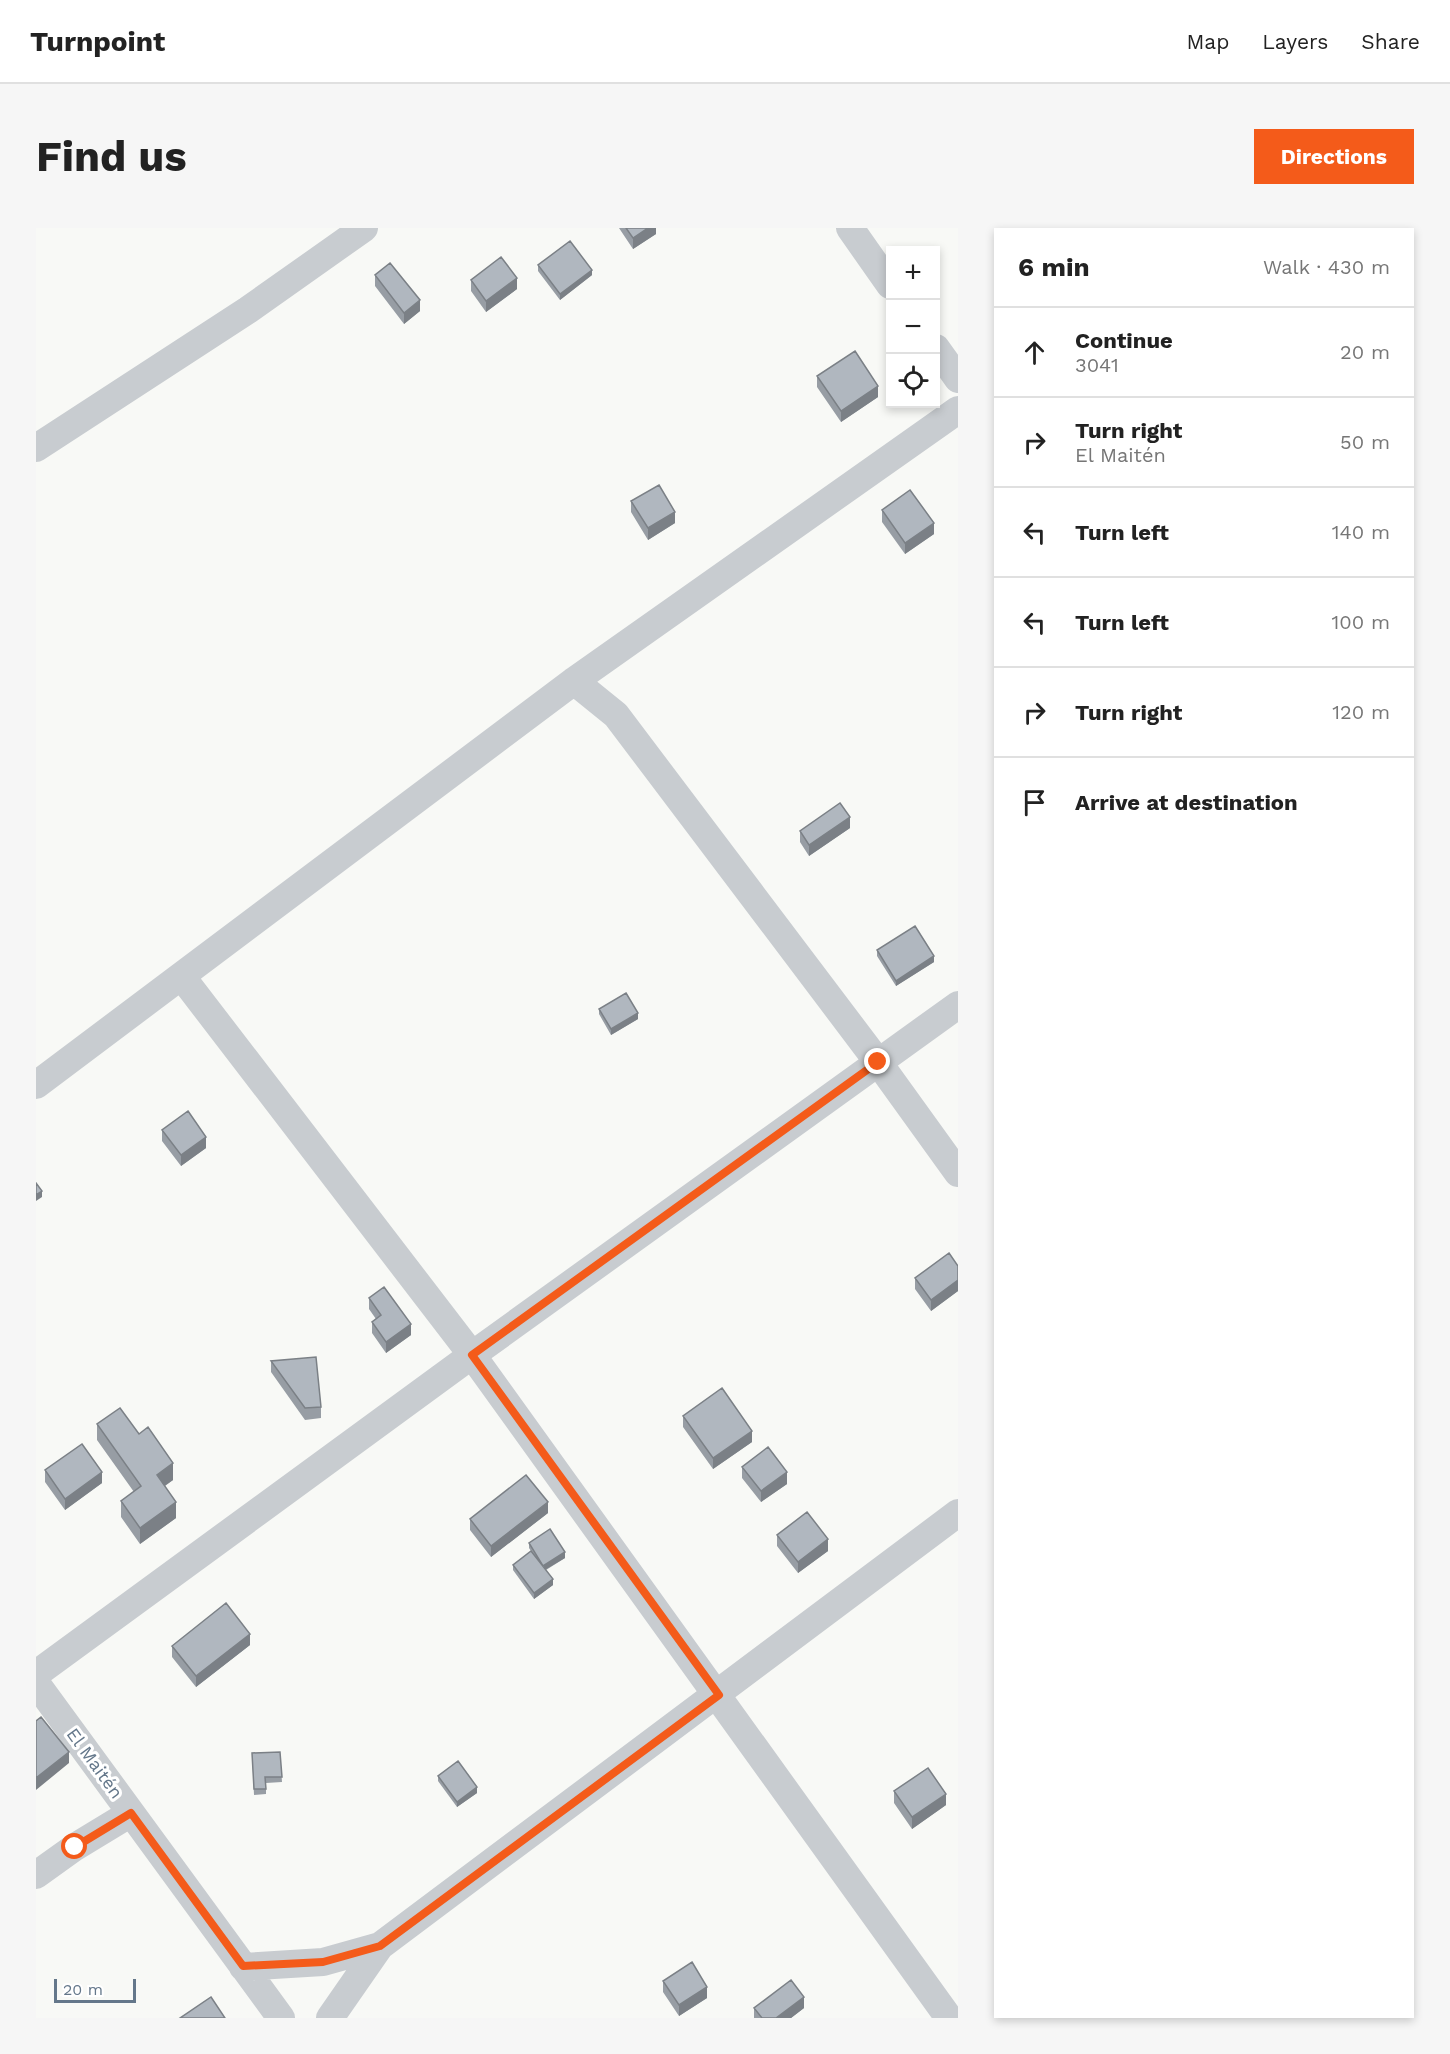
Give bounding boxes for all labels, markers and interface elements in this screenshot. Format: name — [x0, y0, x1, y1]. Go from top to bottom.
text: Turnpoint — [30, 25, 165, 58]
text: Map — [1186, 29, 1229, 54]
text: Layers — [1262, 29, 1328, 54]
text: Share — [1361, 29, 1420, 54]
button: Directions — [1254, 129, 1414, 184]
text: Find us — [36, 132, 187, 181]
map controls — [886, 246, 940, 408]
button: + — [886, 246, 940, 300]
text: 6 min — [1018, 252, 1090, 282]
text: Walk · 430 m — [1263, 255, 1390, 279]
button: − — [886, 300, 940, 354]
text: Continue — [1075, 328, 1173, 353]
icon: ahead — [1018, 336, 1051, 369]
text: 20 m — [1340, 340, 1390, 364]
text: 3041 — [1075, 353, 1119, 377]
button: locate — [886, 354, 940, 408]
text: Turn right — [1075, 418, 1182, 443]
icon: right — [1018, 426, 1051, 459]
text: 50 m — [1340, 430, 1390, 454]
text: El Maitén — [1075, 443, 1166, 467]
icon: left — [1018, 516, 1051, 549]
text: Turn left — [1075, 520, 1169, 545]
text: 140 m — [1332, 520, 1390, 544]
icon: left — [1018, 606, 1051, 639]
text: Turn left — [1075, 610, 1169, 635]
text: 100 m — [1331, 610, 1390, 634]
icon: right — [1018, 696, 1051, 729]
text: Turn right — [1075, 700, 1182, 725]
text: 120 m — [1332, 700, 1390, 724]
icon: arrive — [1018, 786, 1051, 819]
text: Arrive at destination — [1075, 790, 1298, 815]
route end — [864, 1048, 890, 1074]
street label: El Maitén — [62, 1724, 128, 1802]
route start — [61, 1833, 87, 1859]
scale bar — [54, 1976, 136, 2004]
text: 20 m — [63, 1980, 103, 1999]

